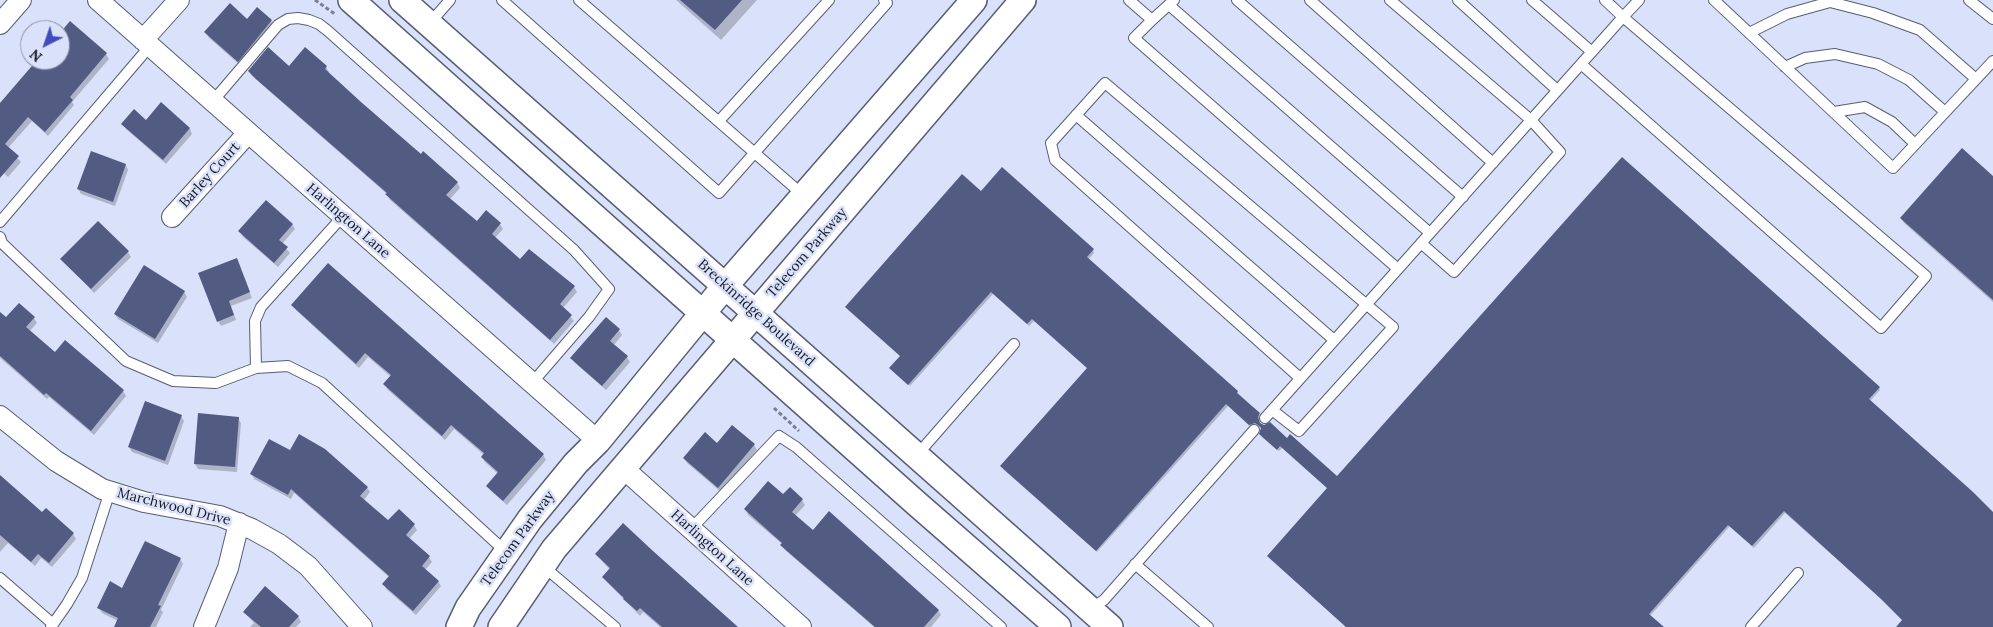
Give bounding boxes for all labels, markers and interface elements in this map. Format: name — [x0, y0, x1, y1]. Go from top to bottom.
north arrow — [20, 20, 70, 70]
text: N — [26, 45, 46, 66]
street label: Barley Court — [176, 139, 244, 211]
street label: Harlington Lane — [303, 180, 393, 262]
street label: Telecom Parkway — [763, 205, 851, 301]
street label: Breckinridge Boulevard — [694, 256, 818, 370]
street label: Marchwood Drive — [116, 485, 232, 529]
street label: Telecom Parkway — [478, 488, 558, 590]
street label: Harlington Lane — [667, 506, 757, 590]

